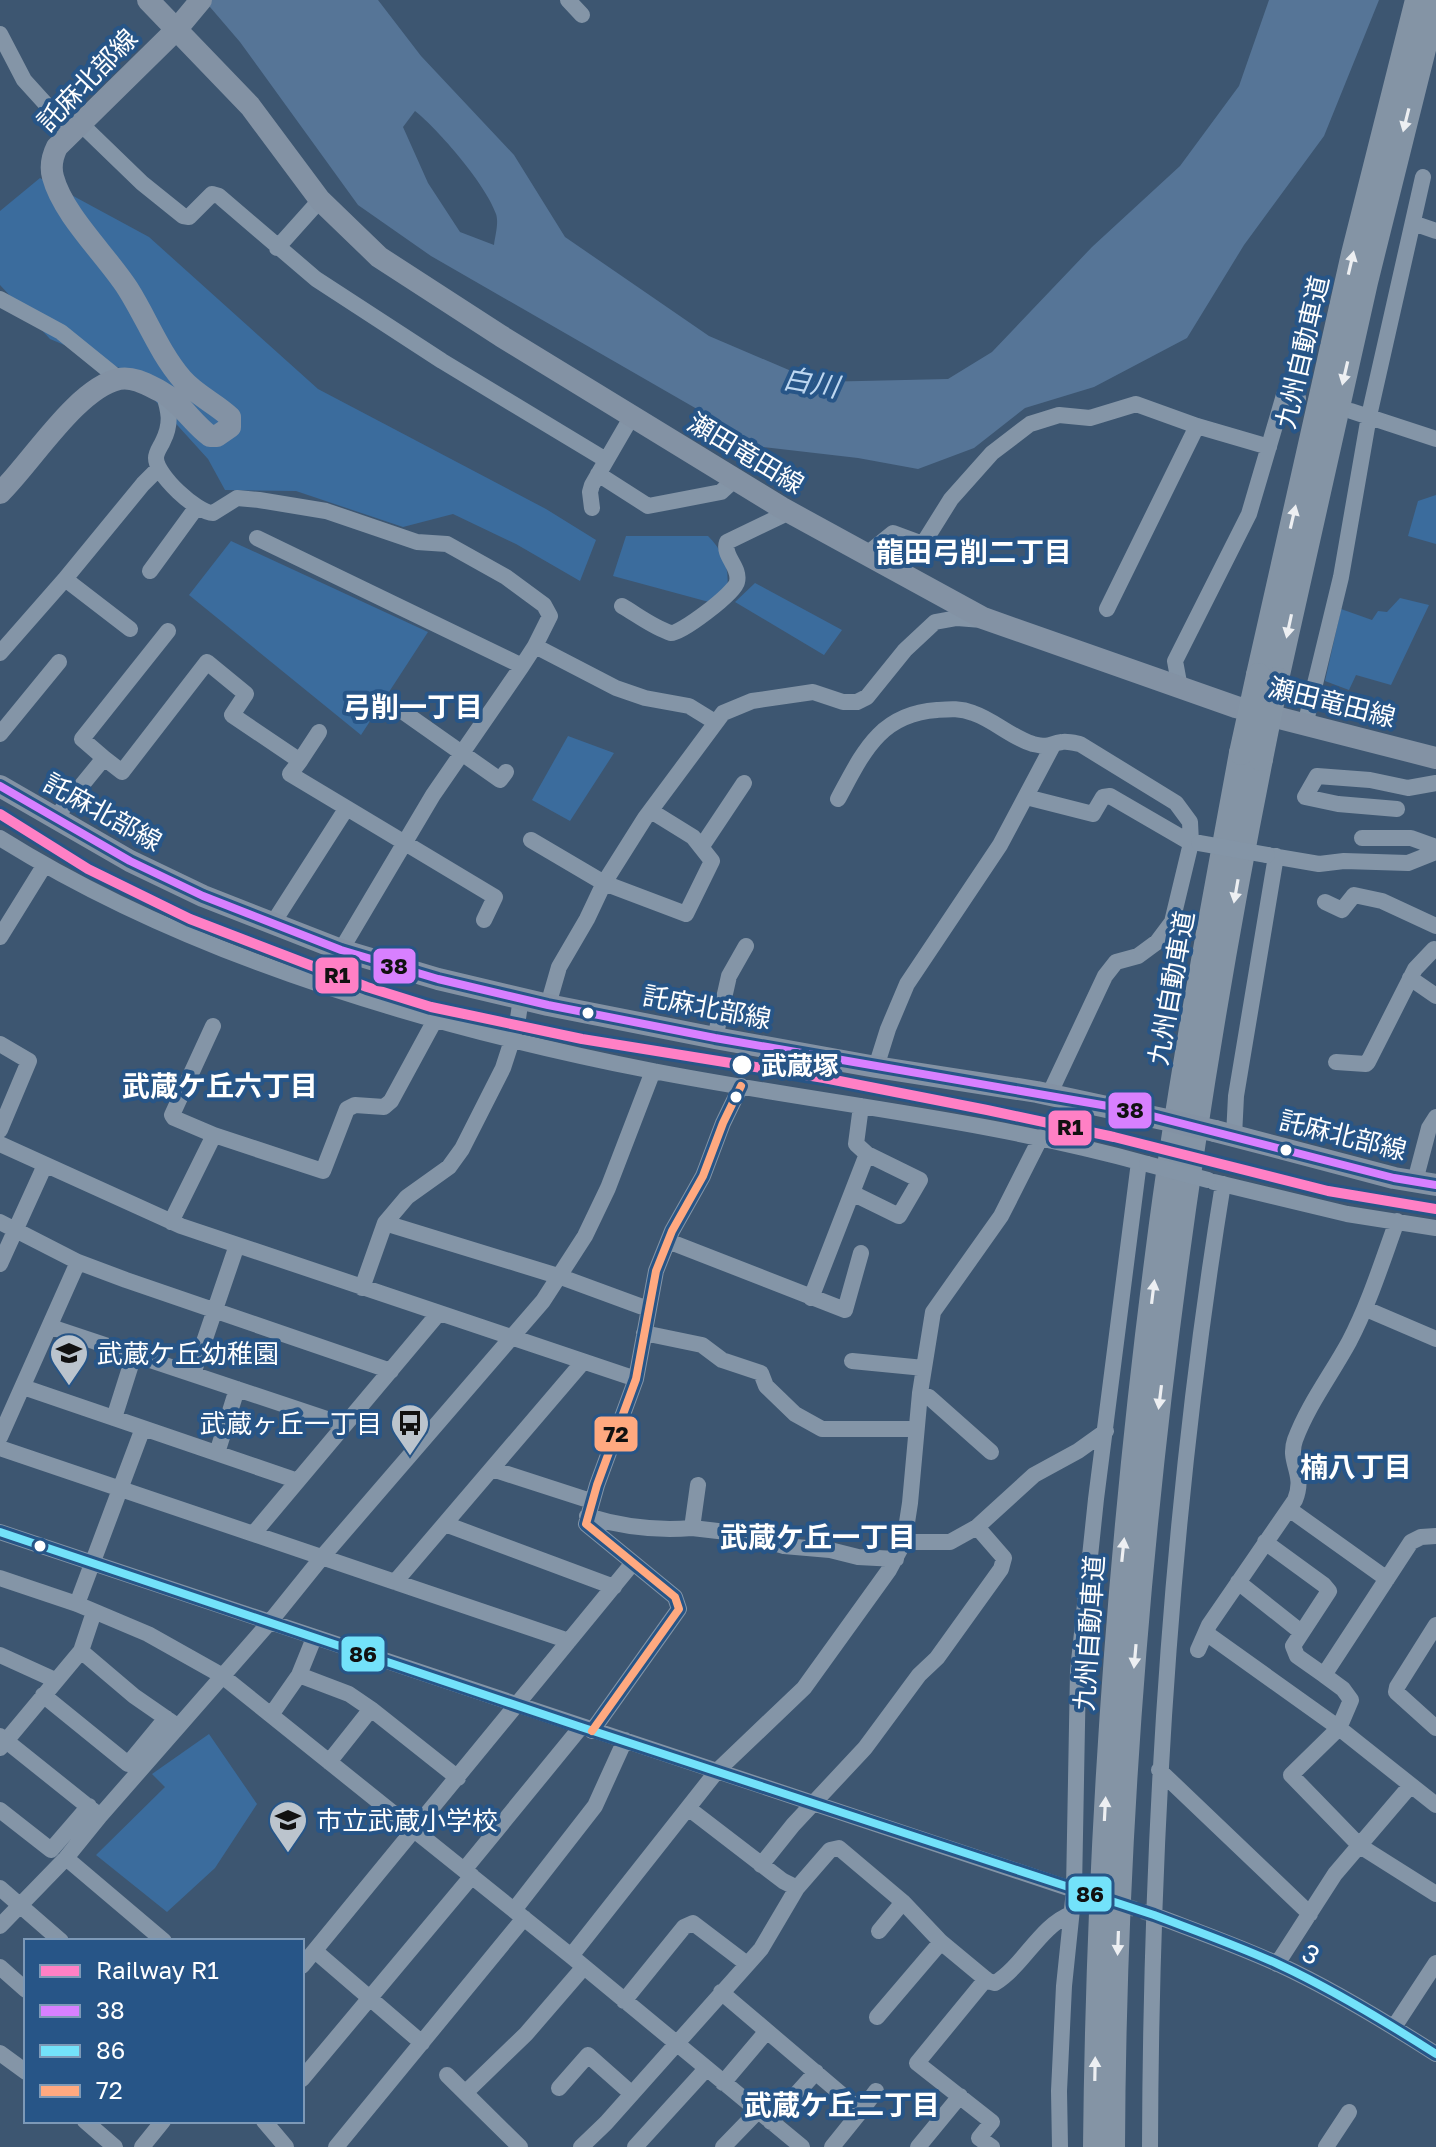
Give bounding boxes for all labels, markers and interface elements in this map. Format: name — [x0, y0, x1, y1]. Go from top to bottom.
street label: 託麻北部線 — [31, 22, 143, 138]
one-way arrow — [1400, 108, 1412, 133]
one-way arrow — [1345, 251, 1358, 276]
street label: 九州自動車道 — [1269, 273, 1335, 431]
one-way arrow — [1338, 360, 1351, 385]
water label: 白川 — [781, 361, 844, 404]
street label: 瀬田竜田線 — [682, 406, 810, 500]
one-way arrow — [1287, 504, 1300, 529]
district label: 龍田弓削二丁目 — [876, 535, 1072, 568]
one-way arrow — [1282, 614, 1295, 639]
street label: 瀬田竜田線 — [1265, 671, 1399, 733]
district label: 弓削一丁目 — [343, 690, 483, 723]
street label: 託麻北部線 — [39, 767, 167, 857]
one-way arrow — [1230, 879, 1242, 904]
street label: 九州自動車道 — [1142, 908, 1200, 1068]
line badge: 38 — [372, 947, 417, 985]
text: 38 — [380, 952, 408, 979]
line badge: R1 — [314, 956, 360, 995]
text: R1 — [324, 961, 350, 988]
street label: 託麻北部線 — [640, 979, 774, 1035]
unlabelled marker — [580, 1005, 596, 1021]
place label: 武蔵塚 — [761, 1050, 839, 1081]
marker: 武蔵塚 — [730, 1053, 754, 1077]
district label: 武蔵ケ丘六丁目 — [122, 1069, 318, 1102]
unlabelled marker — [728, 1089, 744, 1105]
line badge: 38 — [1107, 1091, 1153, 1130]
text: 38 — [1116, 1096, 1144, 1123]
street label: 託麻北部線 — [1276, 1104, 1410, 1166]
line badge: R1 — [1047, 1109, 1093, 1147]
text: R1 — [1057, 1113, 1083, 1140]
unlabelled marker — [1278, 1142, 1294, 1158]
one-way arrow — [1146, 1279, 1159, 1304]
school or university icon: 武蔵ケ丘幼稚園 — [48, 1332, 90, 1387]
place label: 武蔵ケ丘幼稚園 — [97, 1338, 279, 1369]
one-way arrow — [1153, 1385, 1166, 1410]
bus stop icon: 武蔵ヶ丘一丁目 — [389, 1402, 431, 1457]
place label: 武蔵ヶ丘一丁目 — [200, 1408, 382, 1439]
line badge: 72 — [593, 1415, 639, 1453]
text: 72 — [603, 1420, 629, 1447]
district label: 楠八丁目 — [1300, 1450, 1412, 1483]
district label: 武蔵ケ丘一丁目 — [720, 1520, 916, 1553]
one-way arrow — [1117, 1537, 1130, 1562]
unlabelled marker — [32, 1538, 48, 1554]
street label: 九州自動車道 — [1068, 1554, 1110, 1712]
line badge: 86 — [340, 1635, 386, 1673]
text: 86 — [349, 1640, 377, 1667]
one-way arrow — [1128, 1644, 1141, 1669]
one-way arrow — [1099, 1796, 1112, 1821]
school or university icon: 市立武蔵小学校 — [267, 1799, 309, 1854]
place label: 市立武蔵小学校 — [316, 1805, 498, 1836]
line badge: 86 — [1067, 1875, 1113, 1913]
text: 86 — [1076, 1880, 1104, 1907]
one-way arrow — [1111, 1931, 1124, 1956]
street label: 3 — [1297, 1937, 1325, 1971]
legend — [24, 1939, 304, 2123]
text: Railway R1 — [96, 1955, 219, 1984]
text: 38 — [96, 1995, 125, 2024]
text: 86 — [96, 2035, 125, 2064]
one-way arrow — [1089, 2056, 1101, 2081]
text: 72 — [96, 2075, 123, 2104]
district label: 武蔵ケ丘二丁目 — [744, 2088, 940, 2121]

